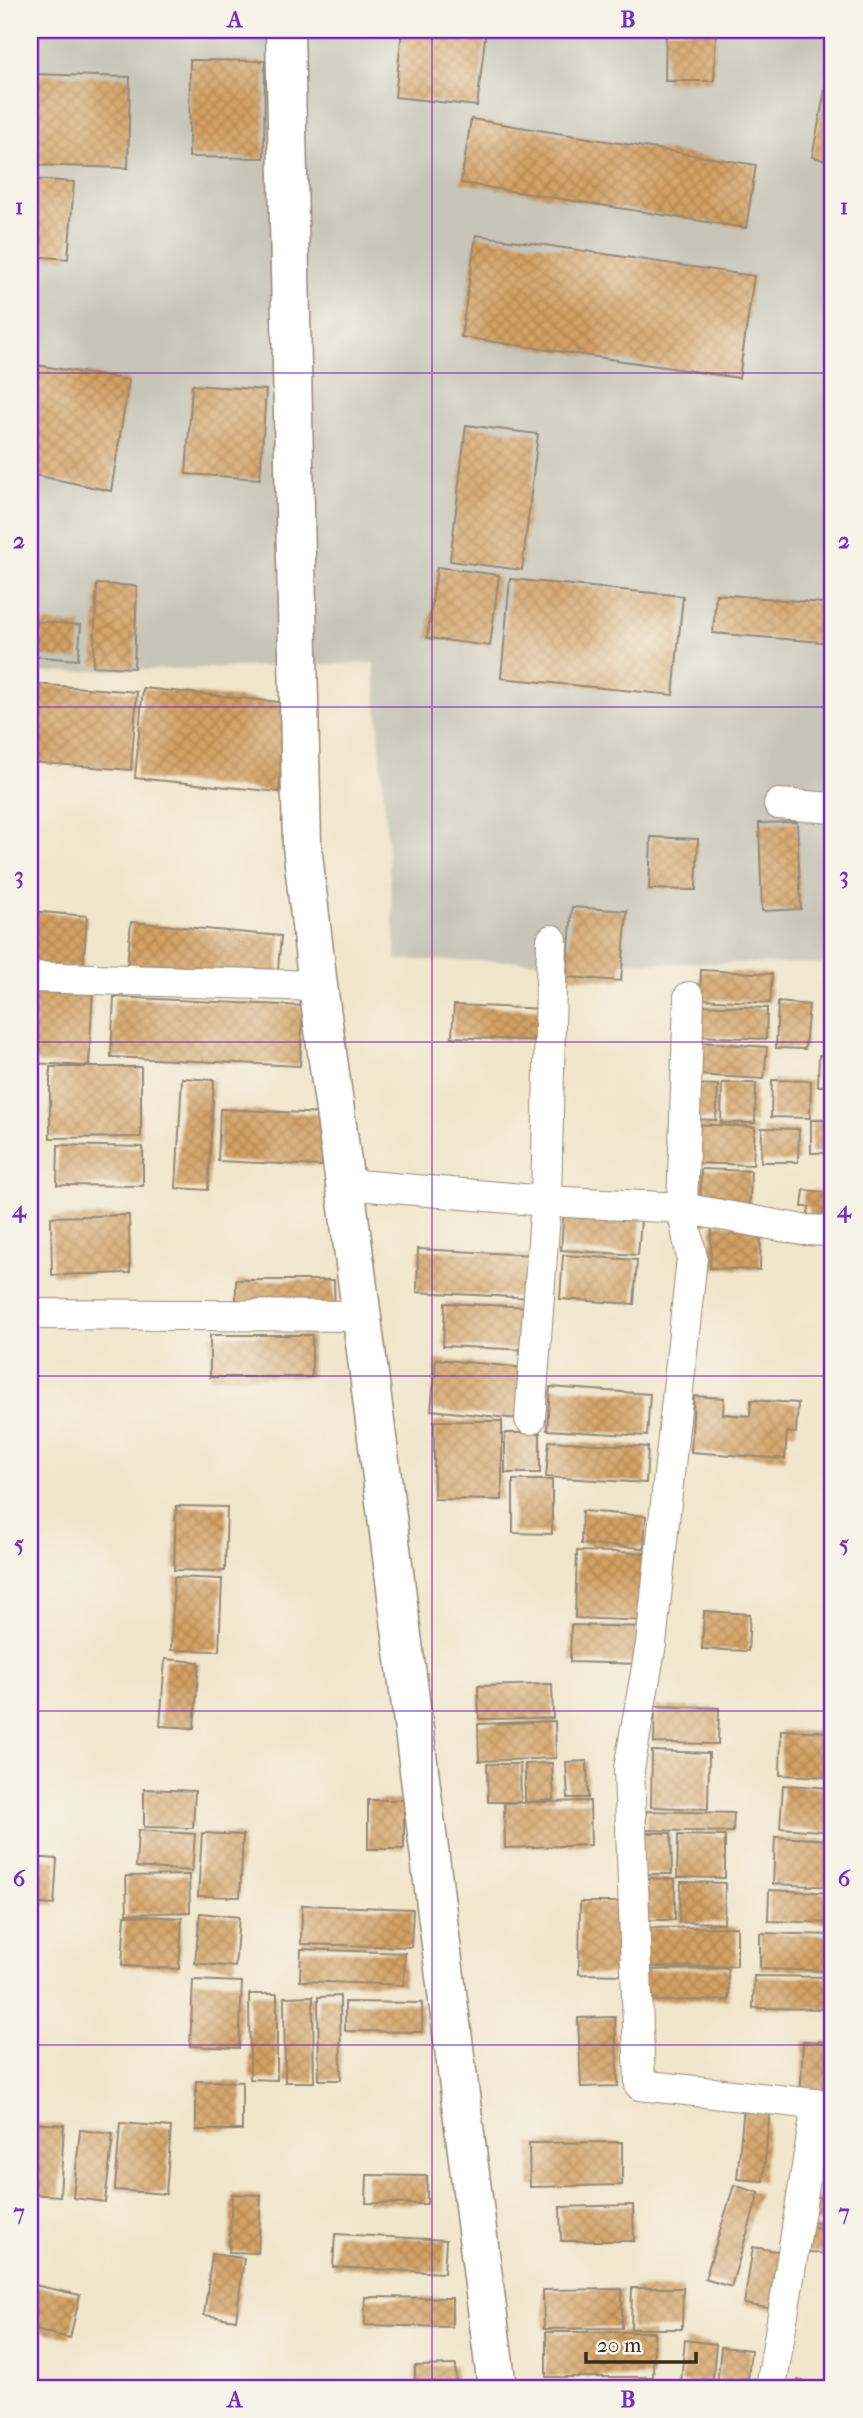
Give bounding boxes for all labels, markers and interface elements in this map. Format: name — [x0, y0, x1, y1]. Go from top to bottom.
text: A — [226, 6, 244, 33]
text: B — [621, 6, 636, 33]
text: 1 — [15, 193, 23, 220]
text: 1 — [840, 193, 848, 220]
text: 2 — [13, 527, 25, 554]
text: 2 — [838, 527, 850, 554]
text: 3 — [14, 862, 24, 889]
text: 3 — [839, 862, 849, 889]
text: 4 — [11, 1196, 27, 1223]
text: 4 — [836, 1196, 852, 1223]
text: 5 — [14, 1530, 24, 1557]
text: 5 — [839, 1530, 849, 1557]
text: 6 — [13, 1865, 26, 1892]
text: 6 — [838, 1865, 851, 1892]
text: 7 — [12, 2199, 25, 2226]
text: 7 — [837, 2199, 850, 2226]
scale bar — [586, 2320, 697, 2364]
text: 20 m — [597, 2333, 642, 2357]
text: A — [226, 2386, 244, 2413]
text: B — [621, 2386, 636, 2413]

